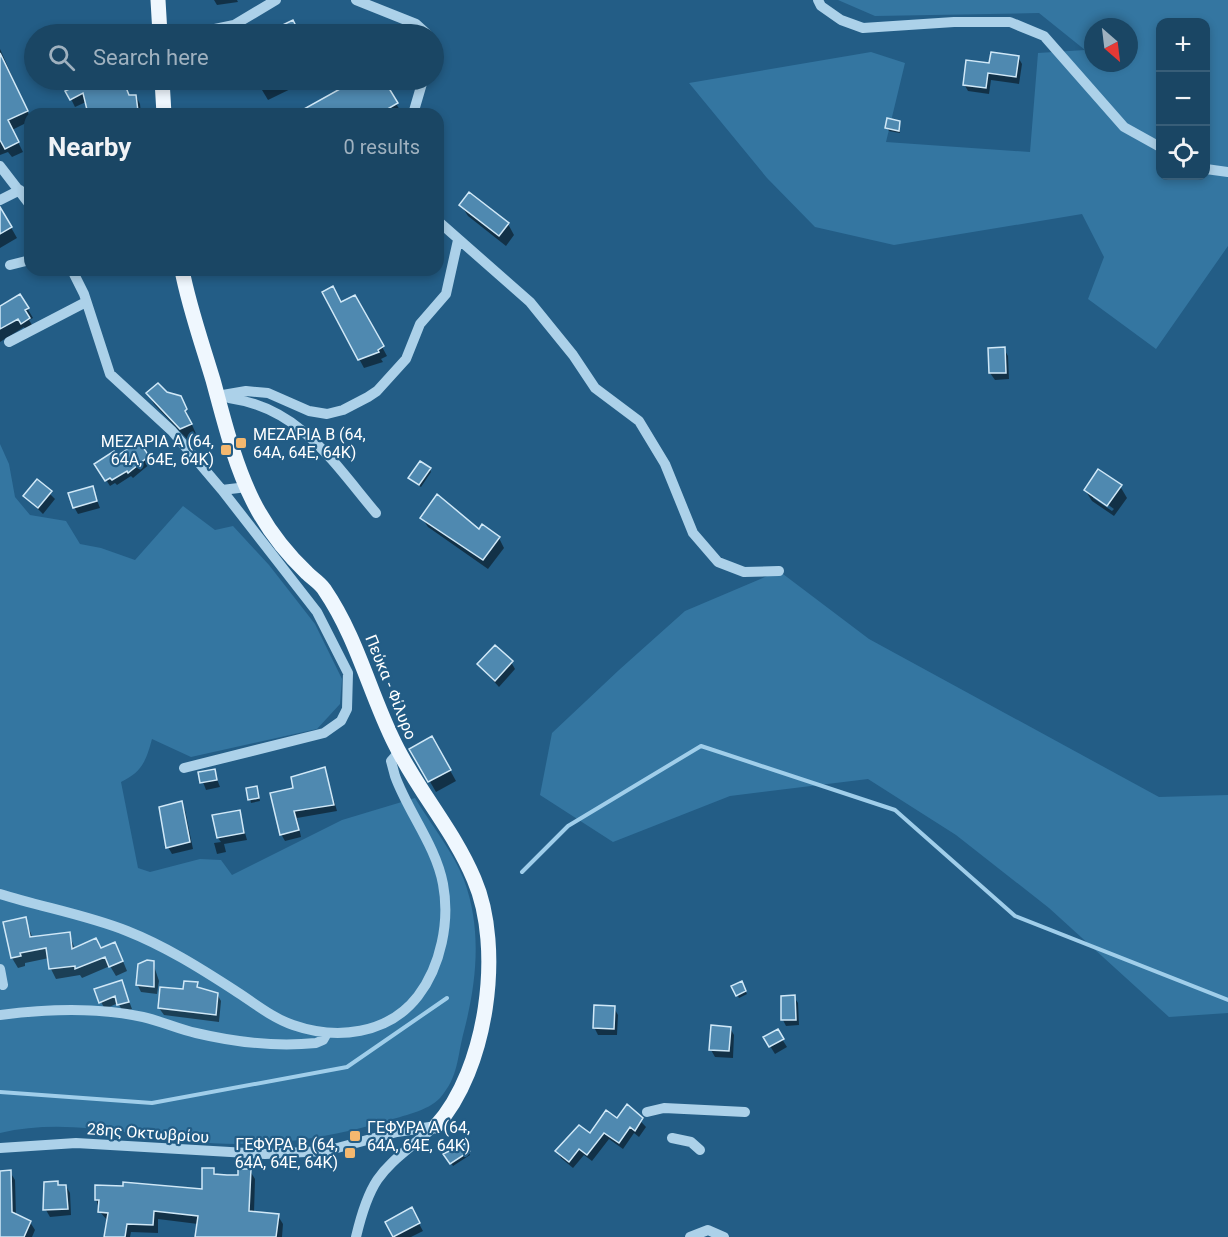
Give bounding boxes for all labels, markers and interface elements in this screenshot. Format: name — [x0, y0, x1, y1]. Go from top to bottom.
north arrow — [1084, 18, 1138, 72]
map controls — [1156, 18, 1210, 180]
button: + — [1156, 18, 1210, 72]
search box — [24, 24, 444, 90]
icon: search — [45, 41, 78, 74]
text: Search here — [93, 45, 209, 70]
button: − — [1156, 72, 1210, 126]
button: locate — [1156, 126, 1210, 180]
text: Nearby — [48, 132, 131, 162]
text: 0 results — [344, 135, 420, 159]
place label: ΜΕΖΑΡΙΑ B (64, 64Α, 64Ε, 64Κ) — [253, 425, 366, 462]
place label: ΜΕΖΑΡΙΑ A (64, 64Α, 64Ε, 64Κ) — [101, 432, 214, 469]
marker: ΜΕΖΑΡΙΑ B (64, 64Α, 64Ε, 64Κ) — [234, 436, 248, 450]
marker: ΜΕΖΑΡΙΑ A (64, 64Α, 64Ε, 64Κ) — [219, 443, 233, 457]
street label: Πεύκα - Φίλυρο — [361, 632, 421, 742]
place label: ΓΕΦΥΡΑ A (64, 64Α, 64Ε, 64Κ) — [367, 1118, 470, 1155]
street label: 28ης Οκτωβρίου — [86, 1119, 210, 1147]
marker: ΓΕΦΥΡΑ A (64, 64Α, 64Ε, 64Κ) — [348, 1129, 362, 1143]
place label: ΓΕΦΥΡΑ B (64, 64Α, 64Ε, 64Κ) — [235, 1135, 338, 1172]
marker: ΓΕΦΥΡΑ B (64, 64Α, 64Ε, 64Κ) — [343, 1146, 357, 1160]

